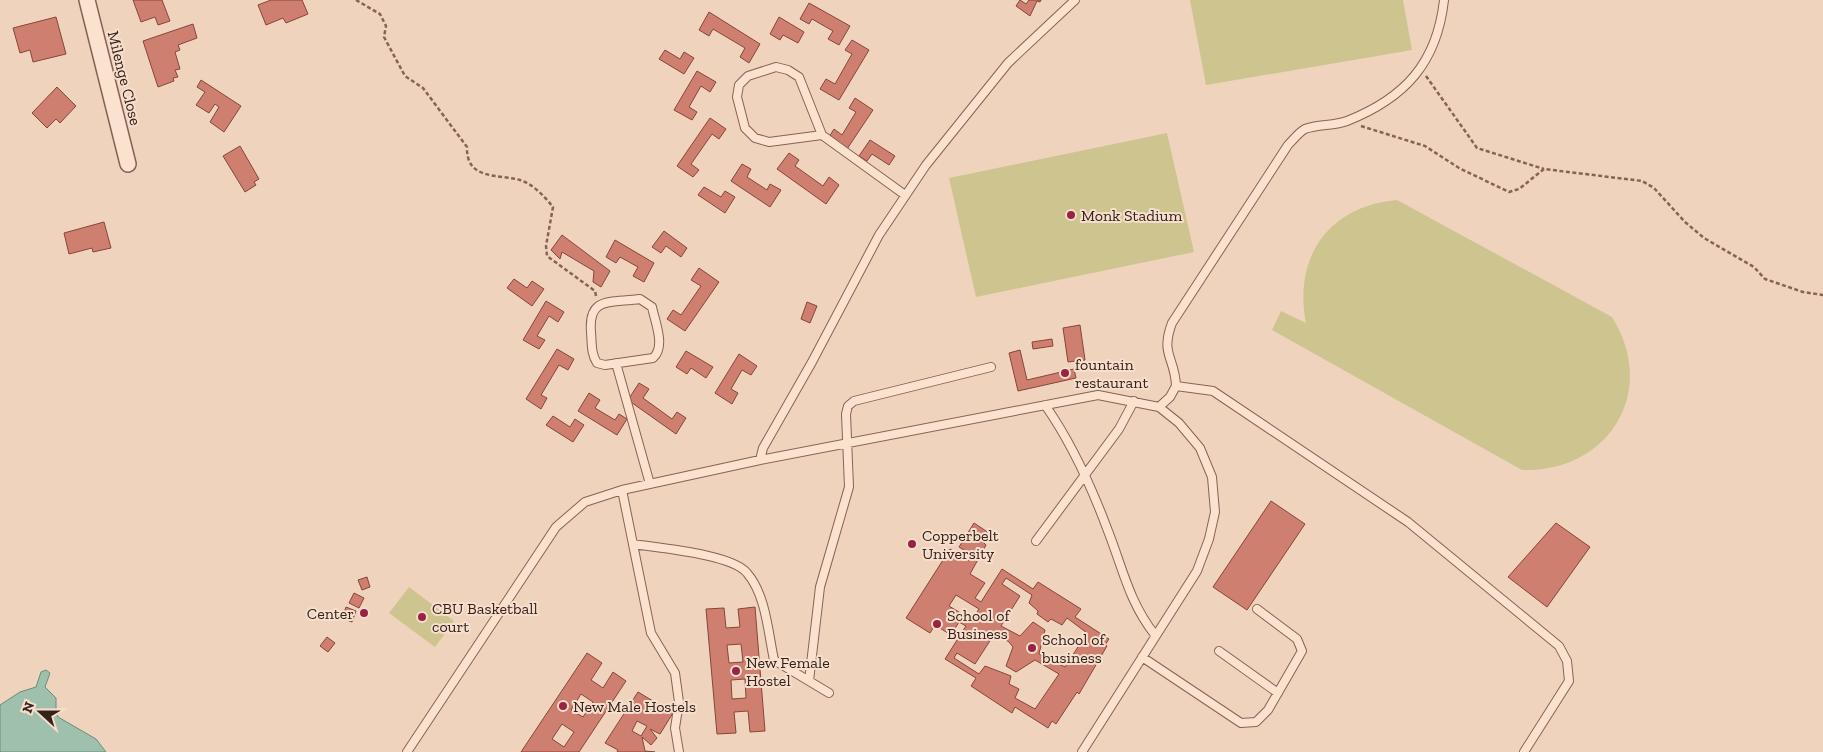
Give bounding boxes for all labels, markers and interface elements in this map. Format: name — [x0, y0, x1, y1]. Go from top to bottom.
street label: Milenge Close — [104, 29, 145, 127]
place label: Monk Stadium — [1081, 206, 1183, 225]
marker: Monk Stadium — [1065, 209, 1077, 221]
place label: fountain restaurant — [1075, 355, 1149, 392]
marker: fountain restaurant — [1059, 367, 1071, 379]
place label: Copperbelt University — [922, 526, 999, 563]
marker: Copperbelt University — [906, 538, 918, 550]
place label: CBU Basketball court — [432, 599, 538, 636]
place label: Center — [307, 604, 354, 623]
place label: School of Business — [947, 606, 1011, 643]
marker: Center — [358, 607, 370, 619]
marker: CBU Basketball court — [416, 611, 428, 623]
marker: School of Business — [931, 618, 943, 630]
place label: School of business — [1041, 630, 1106, 667]
marker: School of business — [1026, 642, 1038, 654]
place label: New Female Hostel — [746, 653, 830, 690]
marker: New Female Hostel — [730, 665, 742, 677]
north arrow — [15, 687, 65, 737]
place label: New Male Hostels — [573, 697, 696, 716]
text: N — [18, 699, 38, 716]
marker: New Male Hostels — [557, 700, 569, 712]

